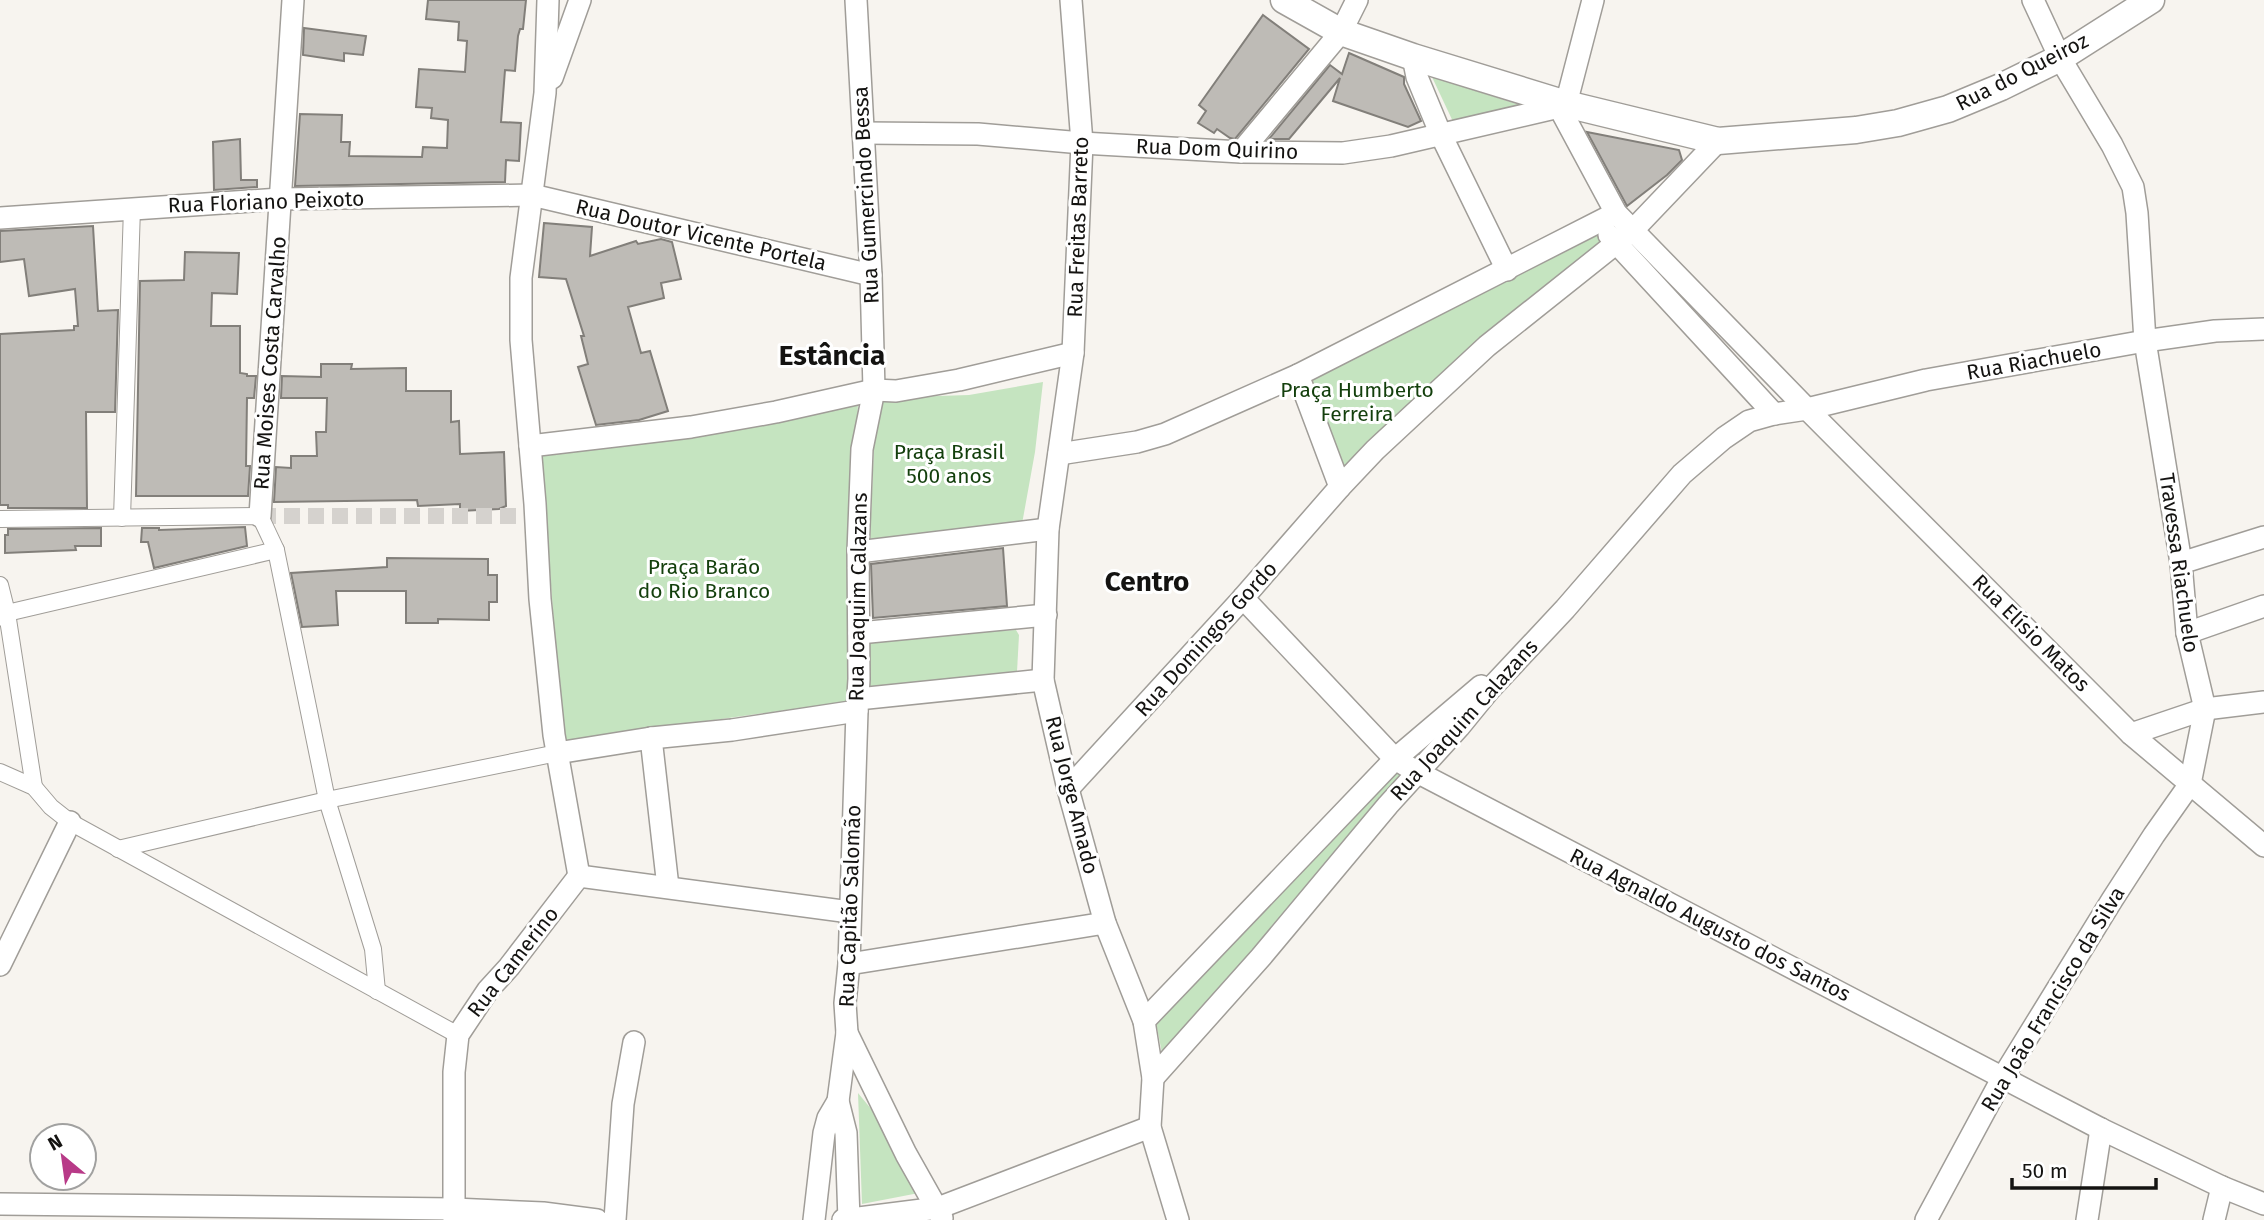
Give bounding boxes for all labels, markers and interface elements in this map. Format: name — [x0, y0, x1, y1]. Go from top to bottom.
street label: Rua do Queiroz — [1951, 27, 2093, 117]
street label: Rua Gumercindo Bessa — [847, 86, 885, 304]
street label: Rua Dom Quirino — [1135, 133, 1299, 165]
street label: Rua Freitas Barreto — [1062, 136, 1094, 318]
street label: Rua Floriano Peixoto — [167, 186, 365, 218]
street label: Rua Doutor Vicente Portela — [573, 193, 829, 277]
street label: Rua Moises Costa Carvalho — [248, 235, 292, 491]
street label: Rua Riachuelo — [1965, 336, 2103, 386]
district label: Estância — [779, 339, 885, 372]
park label: Praça Humberto Ferreira — [1280, 377, 1434, 427]
park label: Praça Brasil 500 anos — [894, 439, 1004, 489]
street label: Travessa Riachuelo — [2154, 472, 2204, 654]
street label: Rua Joaquim Calazans — [843, 492, 873, 702]
park label: Praça Barão do Rio Branco — [638, 554, 770, 604]
street label: Rua Domingos Gordo — [1129, 556, 1283, 722]
district label: Centro — [1105, 565, 1189, 598]
street label: Rua Elísio Matos — [1967, 569, 2095, 697]
street label: Rua Joaquim Calazans — [1385, 634, 1544, 806]
street label: Rua Jorge Amado — [1040, 713, 1104, 877]
street label: Rua Capitão Salomão — [833, 804, 867, 1008]
street label: Rua Agnaldo Augusto dos Santos — [1565, 843, 1855, 1007]
street label: Rua João Francisco da Silva — [1975, 882, 2131, 1116]
street label: Rua Camerino — [462, 902, 564, 1022]
north arrow — [28, 1122, 98, 1192]
text: N — [44, 1129, 66, 1156]
scale bar — [2012, 1146, 2156, 1190]
text: 50 m — [2022, 1158, 2068, 1184]

